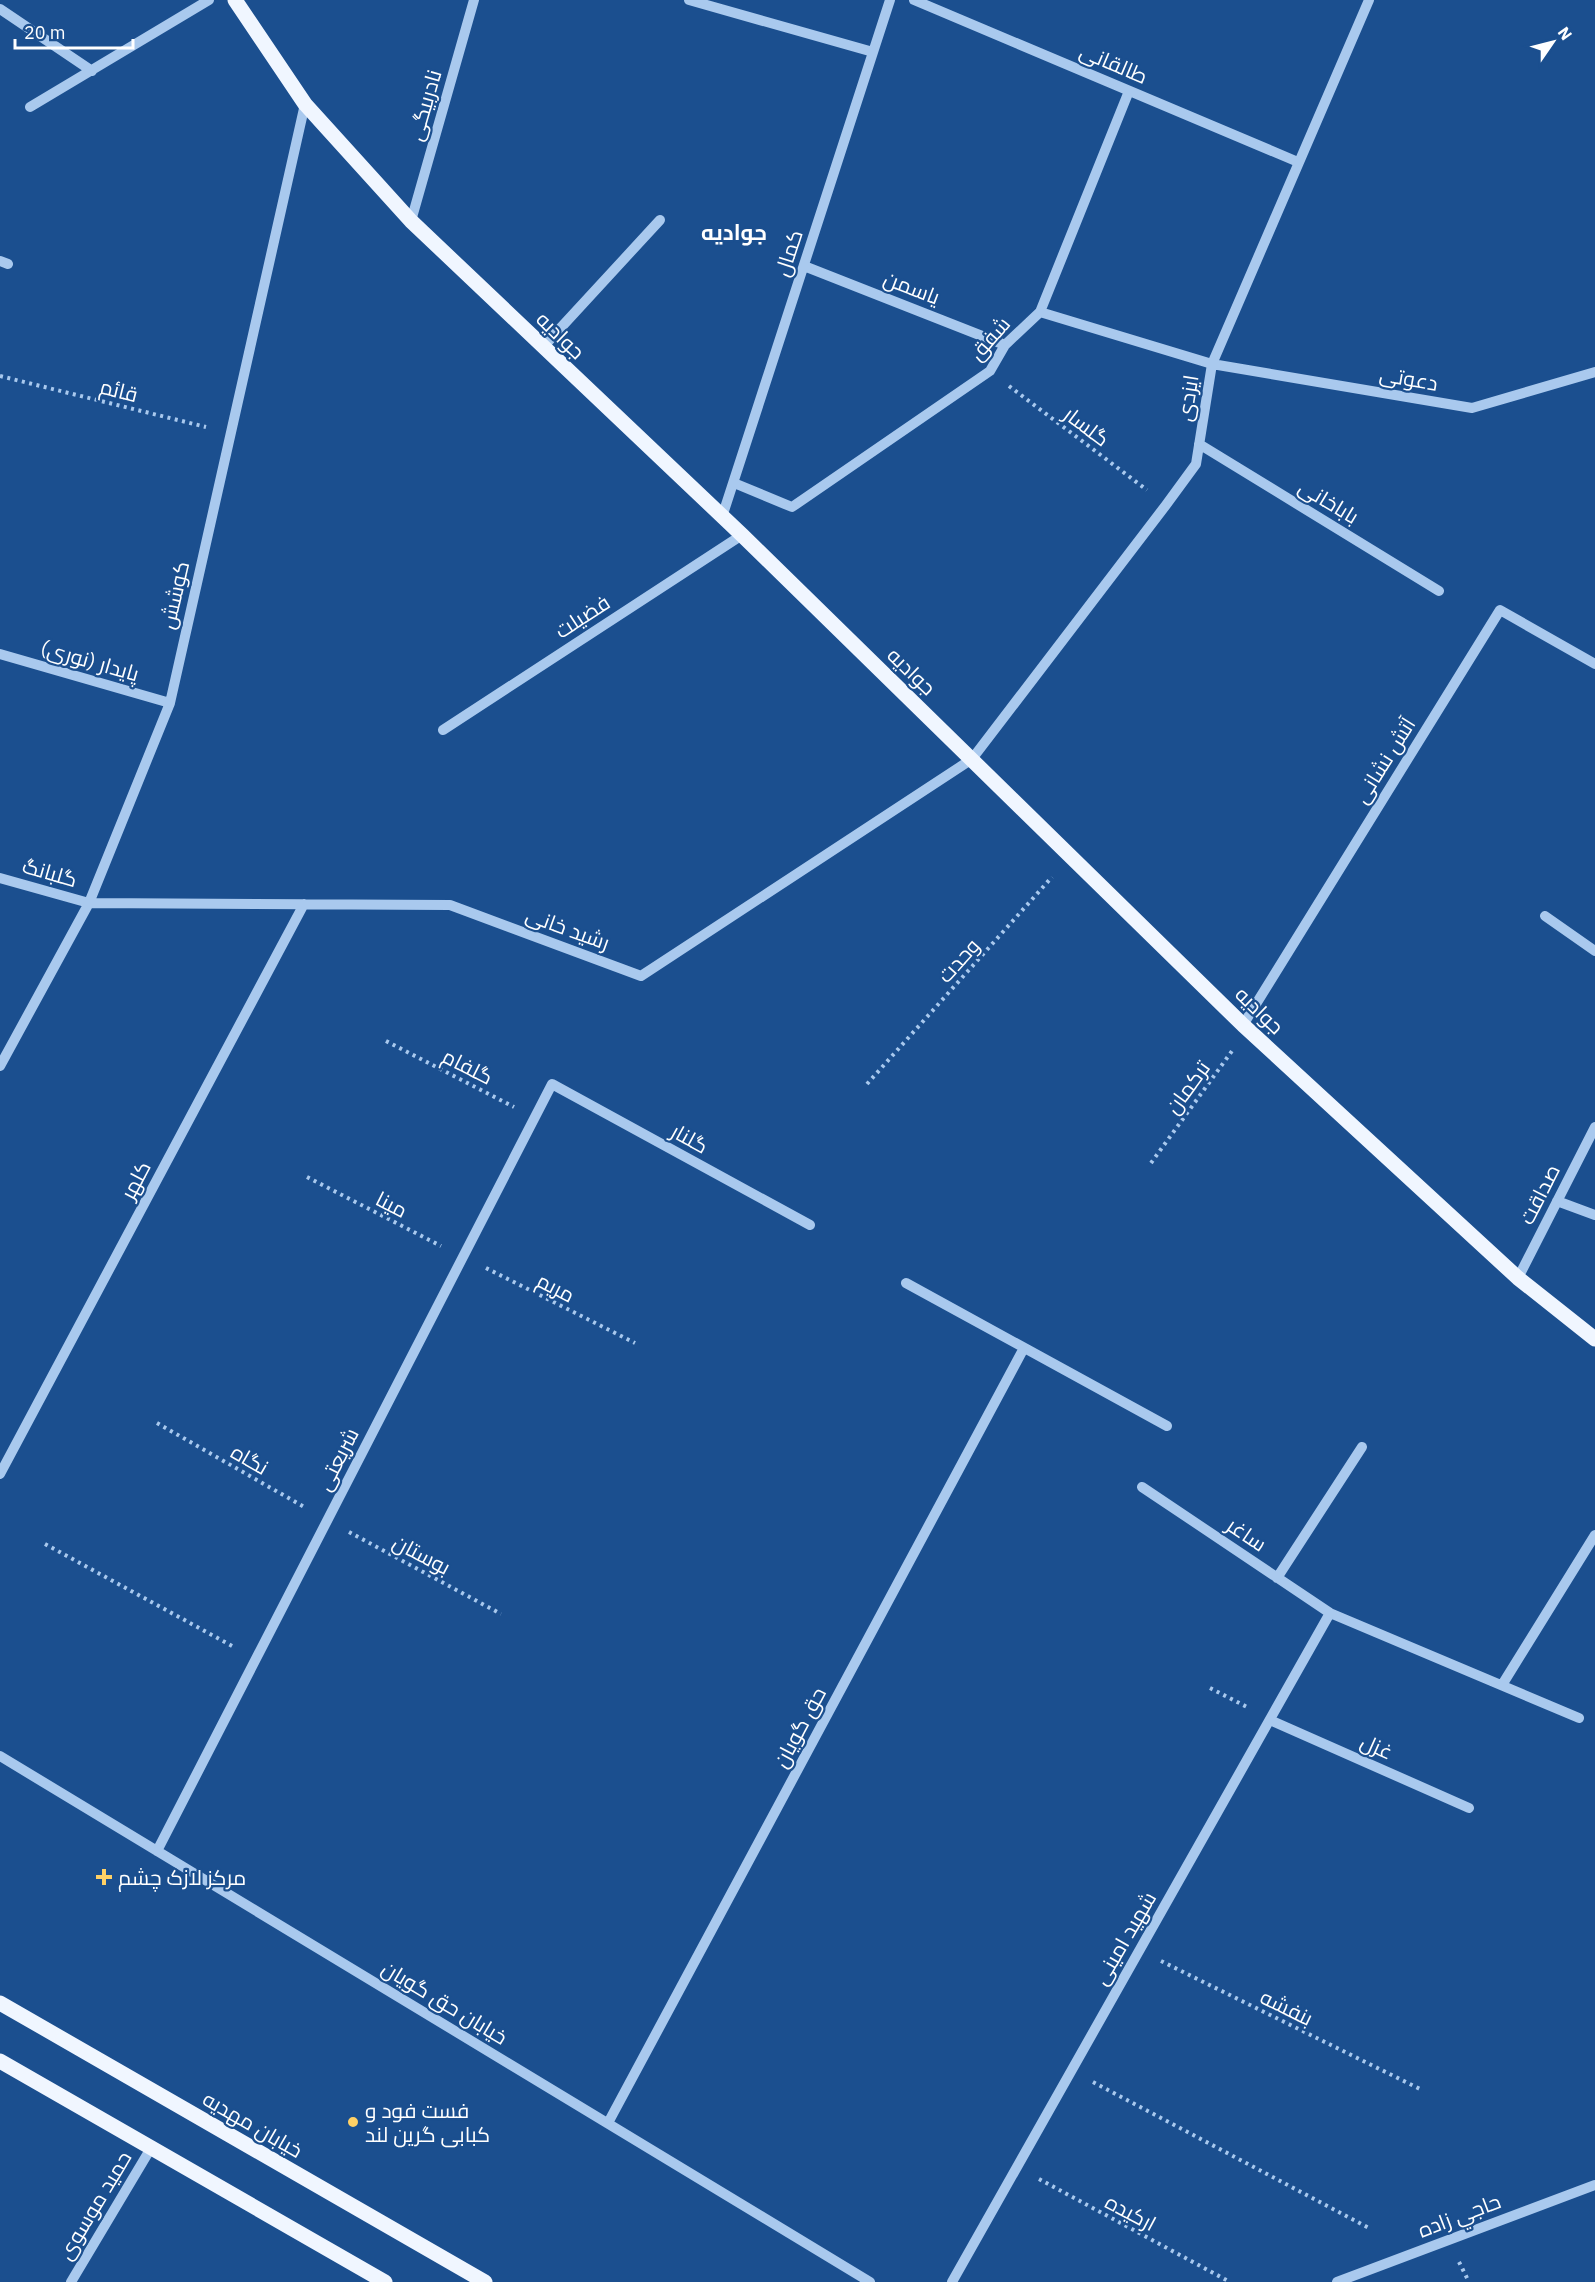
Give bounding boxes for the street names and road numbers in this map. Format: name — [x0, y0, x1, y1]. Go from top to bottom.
street label: طالقانی — [1076, 36, 1152, 90]
street label: نادربیگی — [401, 66, 447, 144]
street label: کمال — [767, 226, 809, 280]
street label: یاسمن — [880, 264, 944, 311]
street label: جوادیه — [531, 305, 591, 365]
street label: شفق — [962, 310, 1016, 366]
street label: دعوتی — [1378, 359, 1440, 397]
street label: قائم — [97, 372, 141, 409]
street label: ایزدی — [1170, 373, 1204, 423]
street label: گلسار — [1058, 399, 1116, 452]
street label: باباخانی — [1294, 472, 1364, 530]
street label: کوشش — [153, 558, 195, 632]
street label: فضیلت — [549, 588, 615, 644]
street label: پایدار (نوری) — [37, 633, 143, 688]
street label: جوادیه — [882, 641, 942, 701]
street label: آتش نشانی — [1347, 711, 1422, 808]
street label: گلبانگ — [19, 851, 81, 893]
street label: رشید خانی — [522, 900, 614, 956]
street label: وحدت — [931, 932, 985, 988]
street label: جوادیه — [1230, 980, 1290, 1040]
street label: گلفام — [437, 1041, 498, 1091]
street label: ترکمان — [1158, 1054, 1216, 1119]
street label: گلنار — [665, 1116, 714, 1160]
street label: کلهر — [113, 1156, 157, 1205]
street label: صداقت — [1512, 1159, 1566, 1229]
street label: مینا — [371, 1184, 413, 1224]
street label: مریم — [532, 1266, 580, 1309]
street label: شریعتی — [309, 1423, 365, 1495]
street label: نگاه — [226, 1437, 274, 1481]
street label: ساغر — [1221, 1510, 1272, 1557]
street label: بوستان — [388, 1527, 456, 1581]
street label: حق گویان — [766, 1682, 832, 1772]
street label: غزل — [1356, 1727, 1398, 1765]
street label: شهید امینی — [1086, 1886, 1162, 1990]
street label: خیابان حق گویان — [377, 1953, 513, 2051]
street label: بنفشه — [1256, 1982, 1318, 2032]
street label: خیابان مهدیه — [198, 2084, 308, 2164]
street label: حمید موسوی — [51, 2145, 137, 2265]
street label: حاجي زاده — [1414, 2186, 1506, 2246]
street label: ارکیده — [1101, 2187, 1161, 2237]

